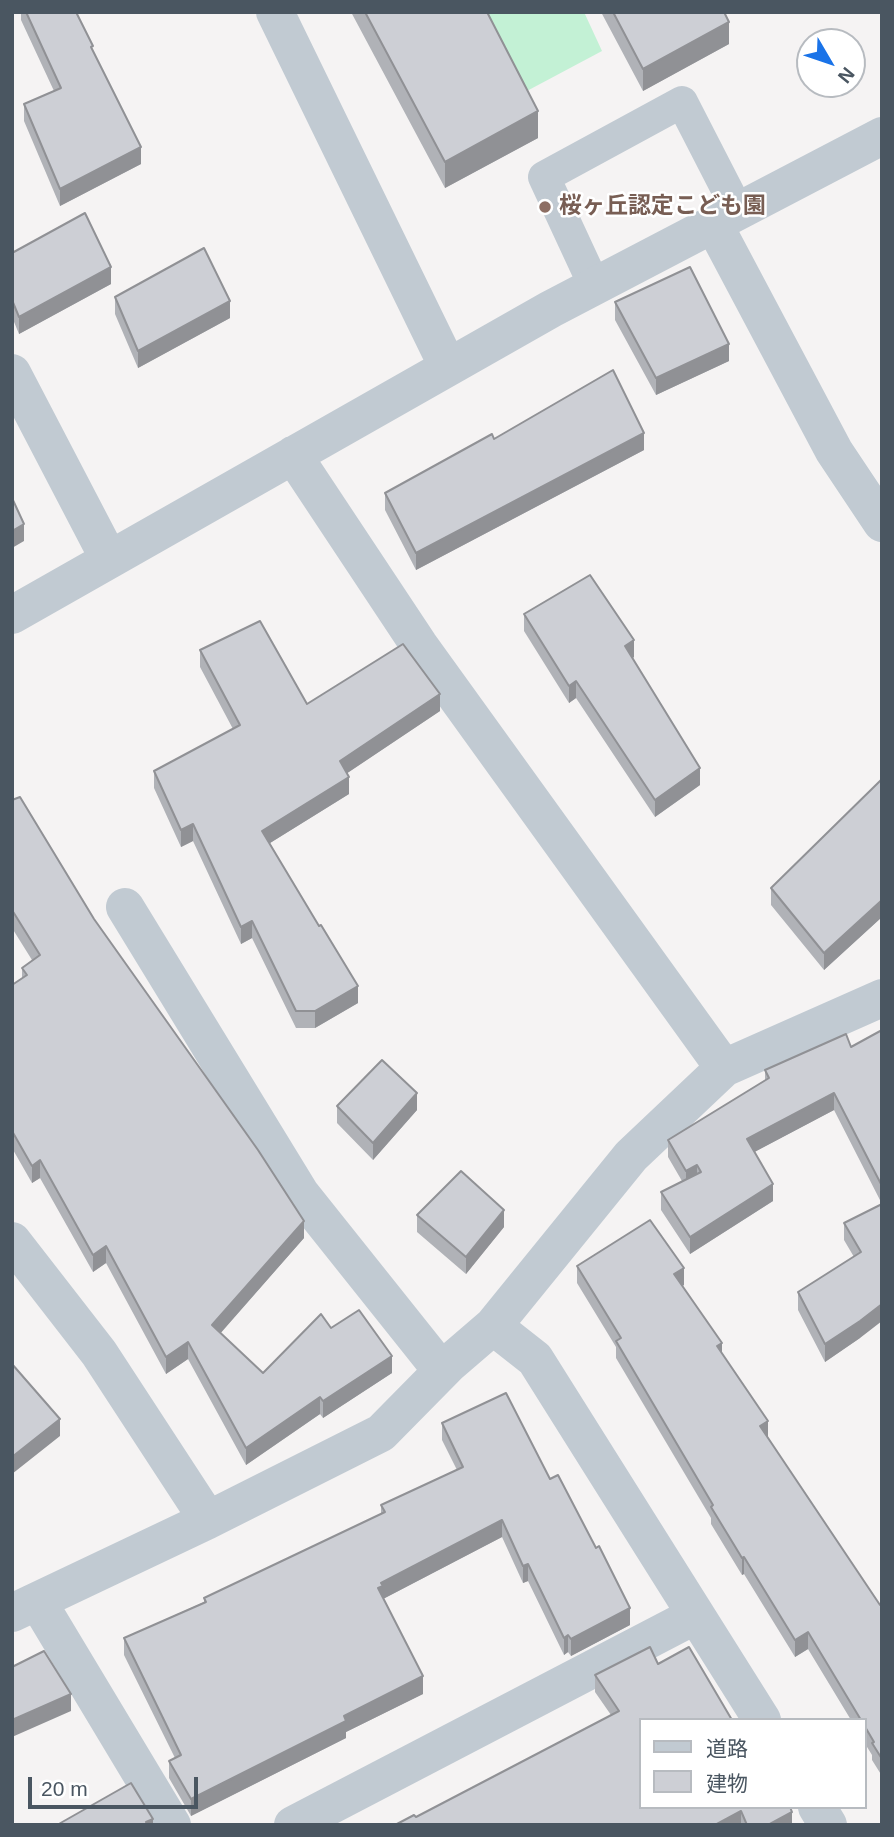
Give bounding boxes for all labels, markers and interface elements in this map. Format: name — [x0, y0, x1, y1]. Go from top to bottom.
north arrow — [796, 28, 866, 98]
text: N — [834, 63, 859, 87]
place label: 桜ヶ丘認定こども園 — [559, 193, 766, 221]
marker: 桜ヶ丘認定こども園 — [537, 199, 553, 215]
legend — [638, 1718, 866, 1809]
text: 道路 — [706, 1737, 748, 1760]
scale bar — [32, 1764, 201, 1808]
text: 建物 — [706, 1772, 748, 1795]
text: 20 m — [41, 1777, 88, 1800]

